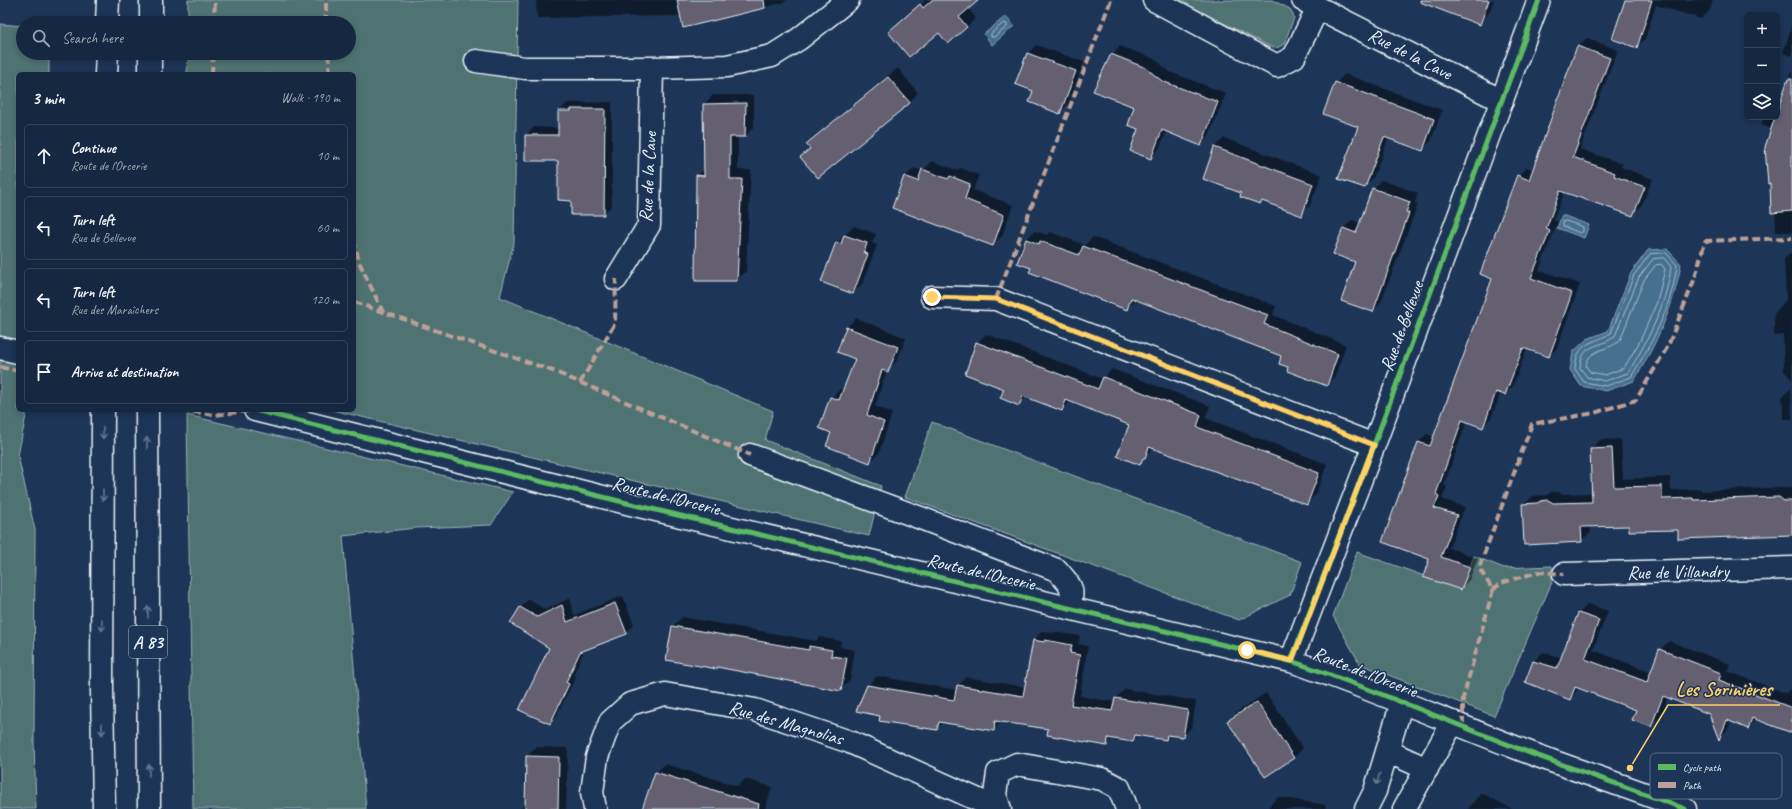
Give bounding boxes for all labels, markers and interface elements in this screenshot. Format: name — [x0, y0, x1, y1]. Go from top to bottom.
map controls — [1744, 12, 1780, 120]
button: + — [1744, 12, 1780, 48]
search box — [16, 16, 356, 60]
street label: Rue de la Cave — [1364, 23, 1458, 86]
icon: search — [30, 27, 52, 49]
text: Search here — [62, 29, 123, 48]
button: − — [1744, 48, 1780, 84]
button: layers — [1744, 84, 1780, 120]
text: 3 min — [32, 88, 65, 109]
text: Walk · 190 m — [281, 90, 340, 106]
street label: Rue de la Cave — [634, 129, 662, 223]
text: Continue — [71, 139, 116, 158]
icon: ahead — [33, 145, 55, 167]
text: 10 m — [317, 148, 339, 164]
text: Route de l'Orcerie — [71, 158, 146, 174]
text: Turn left — [71, 211, 114, 230]
icon: left — [33, 217, 55, 239]
text: 60 m — [317, 220, 339, 236]
text: Rue de Bellevue — [71, 230, 135, 246]
street label: Rue de Bellevue — [1375, 276, 1430, 374]
text: Turn left — [71, 283, 114, 302]
route end — [923, 288, 941, 306]
icon: left — [33, 289, 55, 311]
text: 120 m — [311, 292, 339, 308]
text: Rue des Maraîchers — [71, 302, 158, 318]
icon: arrive — [33, 361, 55, 383]
text: Arrive at destination — [71, 363, 178, 382]
one-way arrow — [99, 426, 107, 439]
one-way arrow — [143, 437, 151, 450]
street label: Route de l'Orcerie — [610, 471, 724, 521]
one-way arrow — [99, 488, 107, 501]
street label: Route de l'Orcerie — [925, 548, 1039, 596]
street label: Rue de Villandry — [1627, 559, 1731, 585]
one-way arrow — [144, 606, 152, 619]
one-way arrow — [98, 618, 106, 631]
road number: A 83 — [129, 626, 167, 658]
route start — [1238, 641, 1256, 659]
street label: Route de l'Orcerie — [1309, 641, 1422, 704]
callout: Les Sorinières — [1668, 673, 1780, 705]
text: Les Sorinières — [1676, 677, 1774, 702]
street label: Rue des Magnolias — [726, 695, 847, 751]
one-way arrow — [99, 722, 106, 735]
legend — [1650, 753, 1782, 799]
text: Cycle path — [1683, 760, 1722, 774]
one-way arrow — [145, 764, 153, 777]
one-way arrow — [1374, 773, 1381, 786]
text: Path — [1683, 778, 1702, 792]

